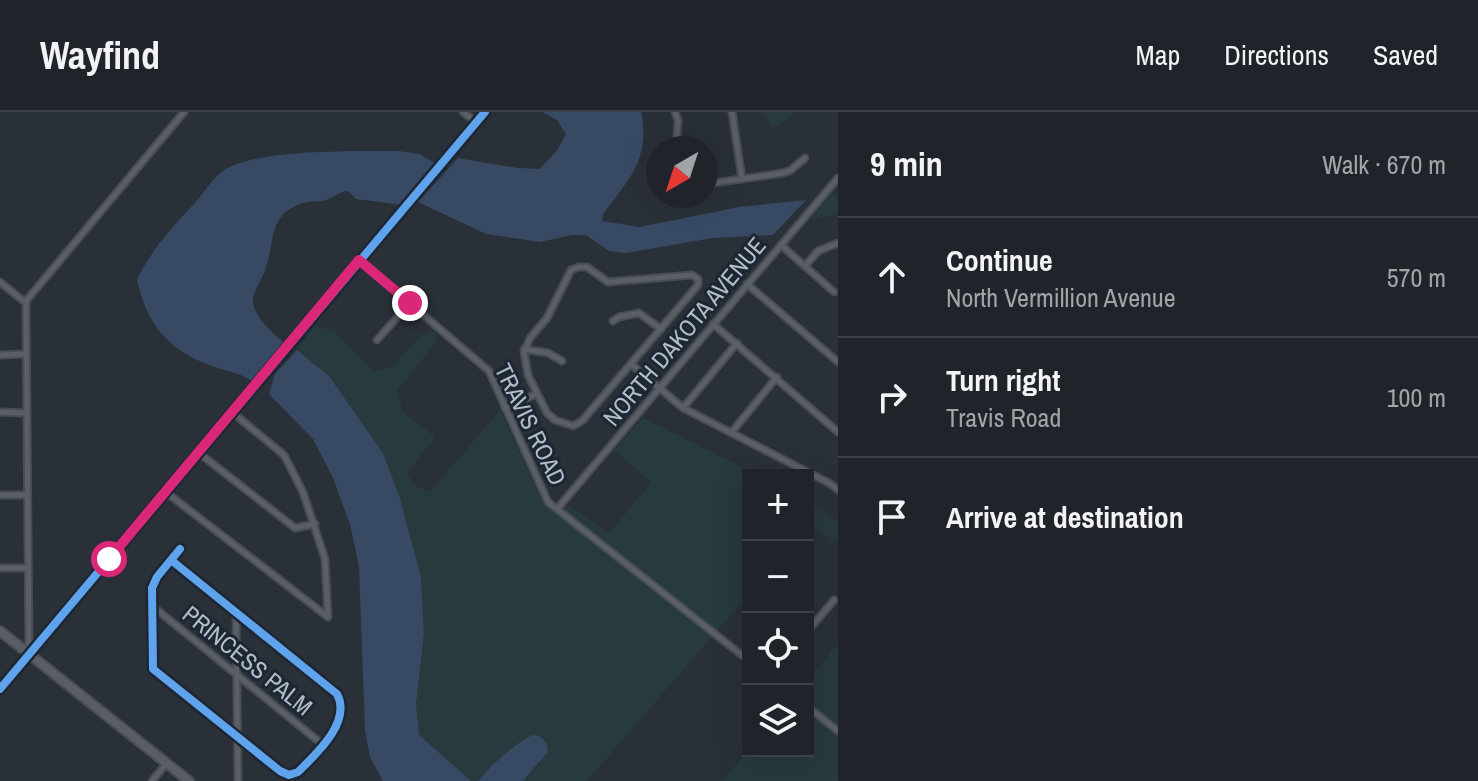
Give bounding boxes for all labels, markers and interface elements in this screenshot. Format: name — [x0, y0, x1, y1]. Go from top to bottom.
text: Wayfind — [40, 30, 160, 81]
text: Map — [1136, 36, 1180, 74]
text: Directions — [1224, 36, 1329, 74]
text: Saved — [1373, 36, 1438, 74]
north arrow — [646, 136, 718, 208]
text: 9 min — [870, 141, 943, 187]
text: Walk · 670 m — [1322, 147, 1446, 182]
street label: NORTH DAKOTA AVENUE — [595, 230, 773, 432]
text: Continue — [946, 240, 1053, 280]
icon: ahead — [870, 255, 914, 299]
text: 570 m — [1387, 260, 1446, 295]
text: North Vermillion Avenue — [946, 280, 1176, 315]
route end — [392, 285, 428, 321]
street label: TRAVIS ROAD — [488, 358, 574, 490]
text: Turn right — [946, 360, 1060, 400]
icon: right — [870, 375, 914, 419]
text: 100 m — [1387, 380, 1446, 415]
text: Travis Road — [946, 400, 1061, 435]
map controls — [742, 469, 814, 757]
button: + — [742, 469, 814, 541]
icon: arrive — [870, 495, 914, 539]
text: Arrive at destination — [946, 497, 1184, 537]
route start — [91, 541, 127, 577]
button: − — [742, 541, 814, 613]
street label: PRINCESS PALM — [176, 598, 320, 722]
button: locate — [742, 613, 814, 685]
button: layers — [742, 685, 814, 757]

